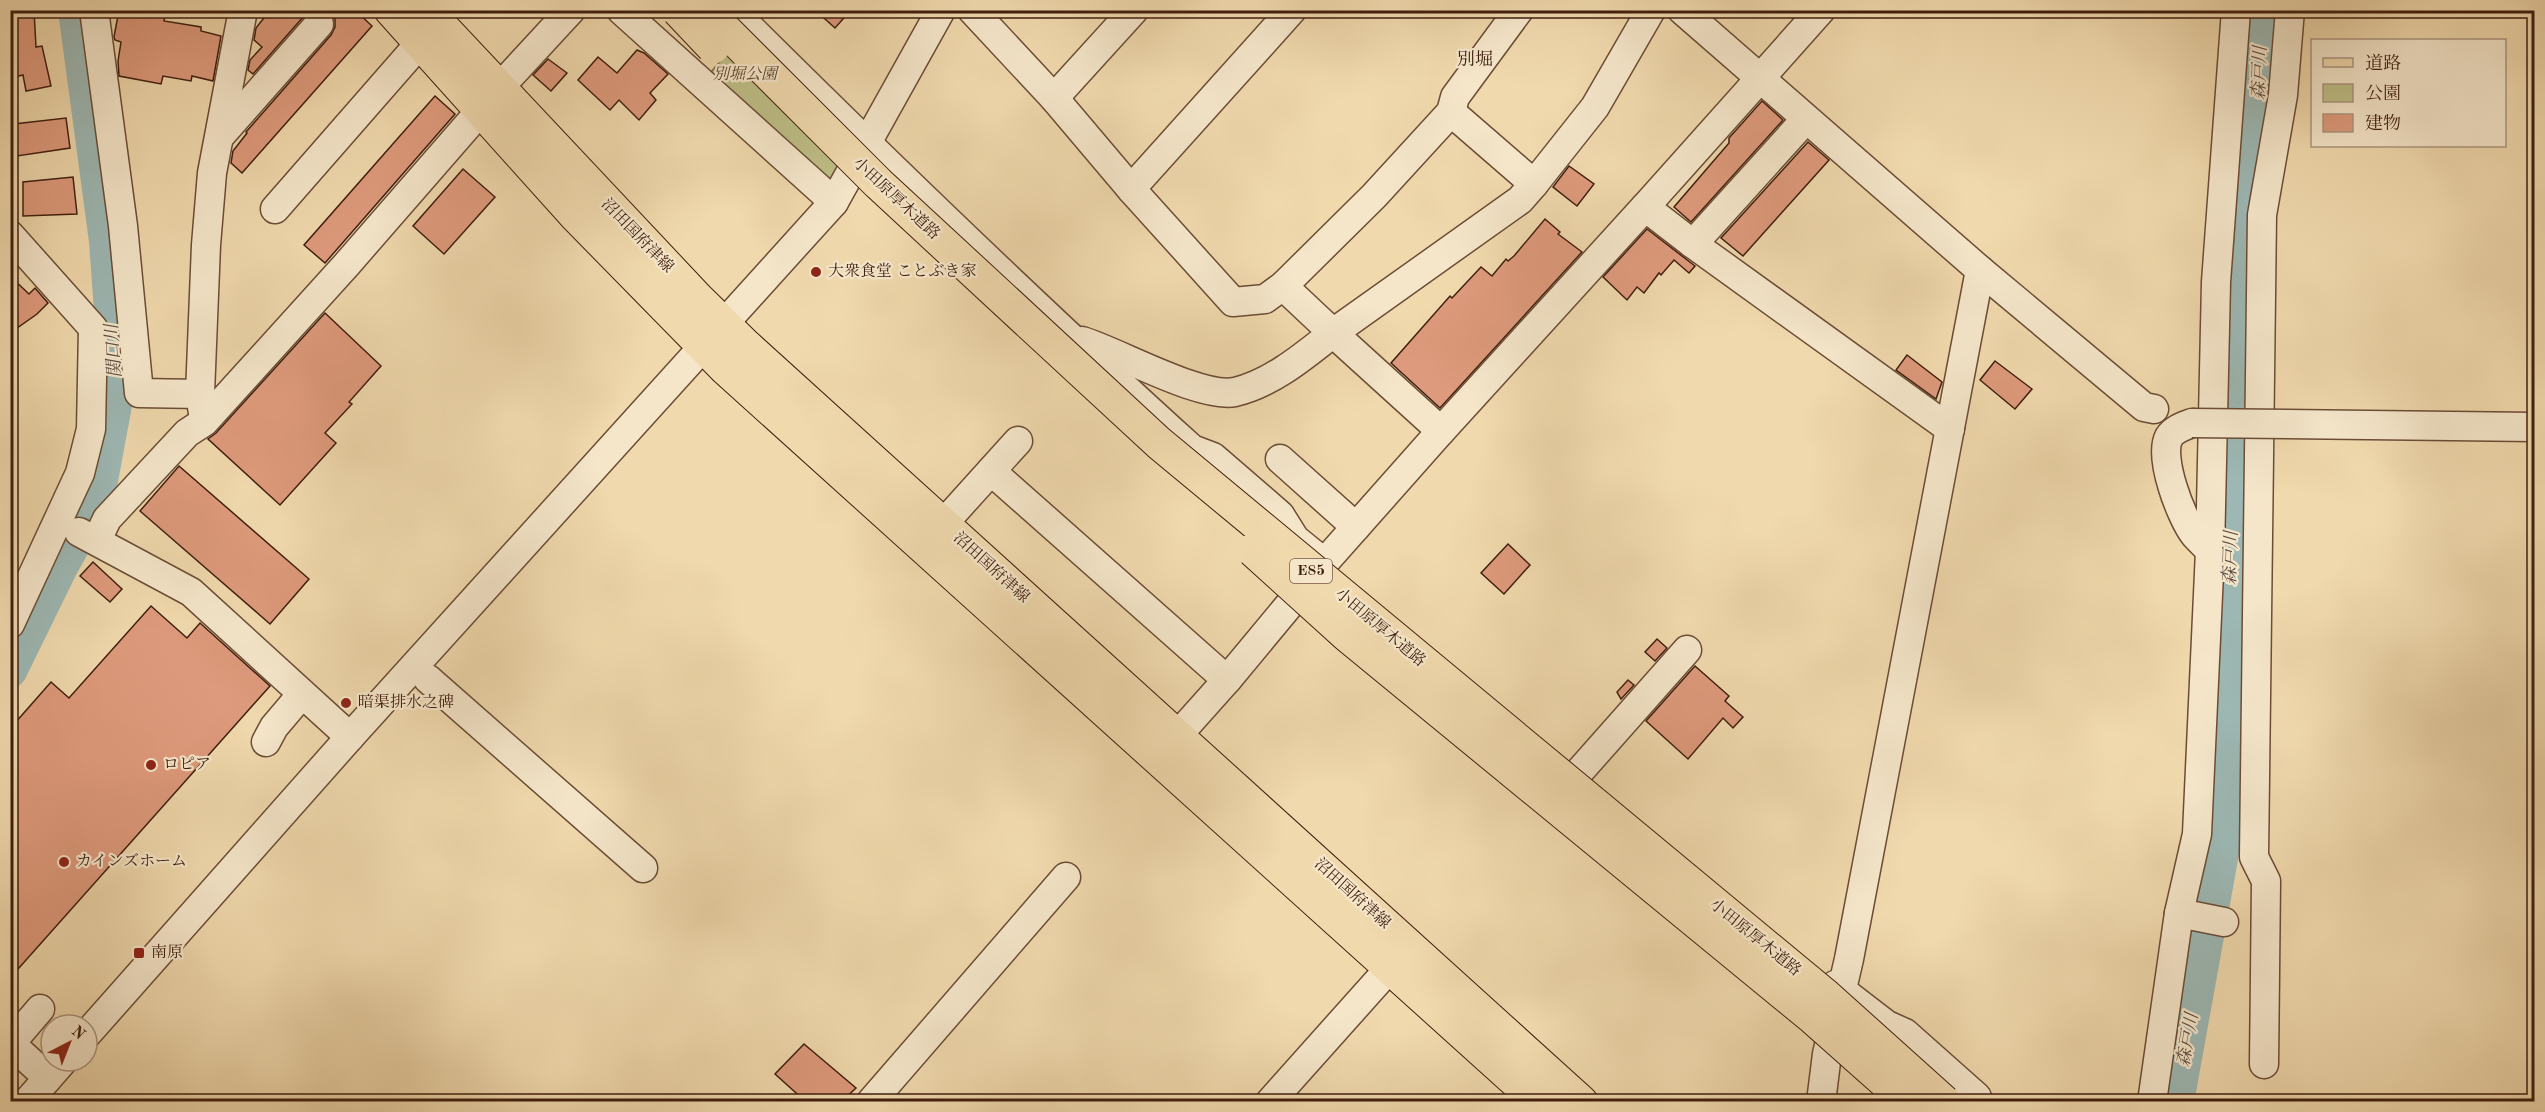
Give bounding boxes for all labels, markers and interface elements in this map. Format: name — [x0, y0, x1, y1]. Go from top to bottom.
legend — [2311, 39, 2506, 147]
water label: 森戸川 — [2248, 44, 2270, 100]
district label: 別堀 — [1457, 50, 1493, 69]
text: 道路 — [2365, 53, 2401, 73]
park label: 別堀公園 — [713, 65, 780, 83]
text: 公園 — [2365, 84, 2401, 103]
text: 建物 — [2365, 113, 2401, 133]
street label: 小田原厚木道路 — [850, 153, 944, 243]
street label: 沼田国府津線 — [598, 195, 678, 276]
place label: 大衆食堂 ことぶき家 — [828, 262, 976, 280]
marker: 大衆食堂 ことぶき家 — [809, 265, 823, 279]
water label: 関口川 — [102, 321, 125, 379]
street label: 沼田国府津線 — [950, 528, 1033, 606]
water label: 森戸川 — [2219, 529, 2241, 585]
road number: E85 — [1290, 559, 1332, 583]
street label: 小田原厚木道路 — [1332, 584, 1429, 670]
place label: 暗渠排水之碑 — [358, 693, 454, 711]
marker: 暗渠排水之碑 — [339, 696, 353, 710]
place label: ロピア — [163, 756, 211, 773]
marker: ロピア — [144, 758, 158, 772]
place label: カインズホーム — [76, 852, 187, 870]
street label: 沼田国府津線 — [1311, 854, 1394, 932]
marker: カインズホーム — [57, 855, 71, 869]
street label: 小田原厚木道路 — [1706, 895, 1805, 979]
place label: 南原 — [151, 943, 183, 961]
marker: 南原 — [132, 946, 146, 960]
water label: 森戸川 — [2172, 1010, 2202, 1068]
north arrow — [39, 1013, 99, 1073]
text: N — [68, 1023, 88, 1044]

